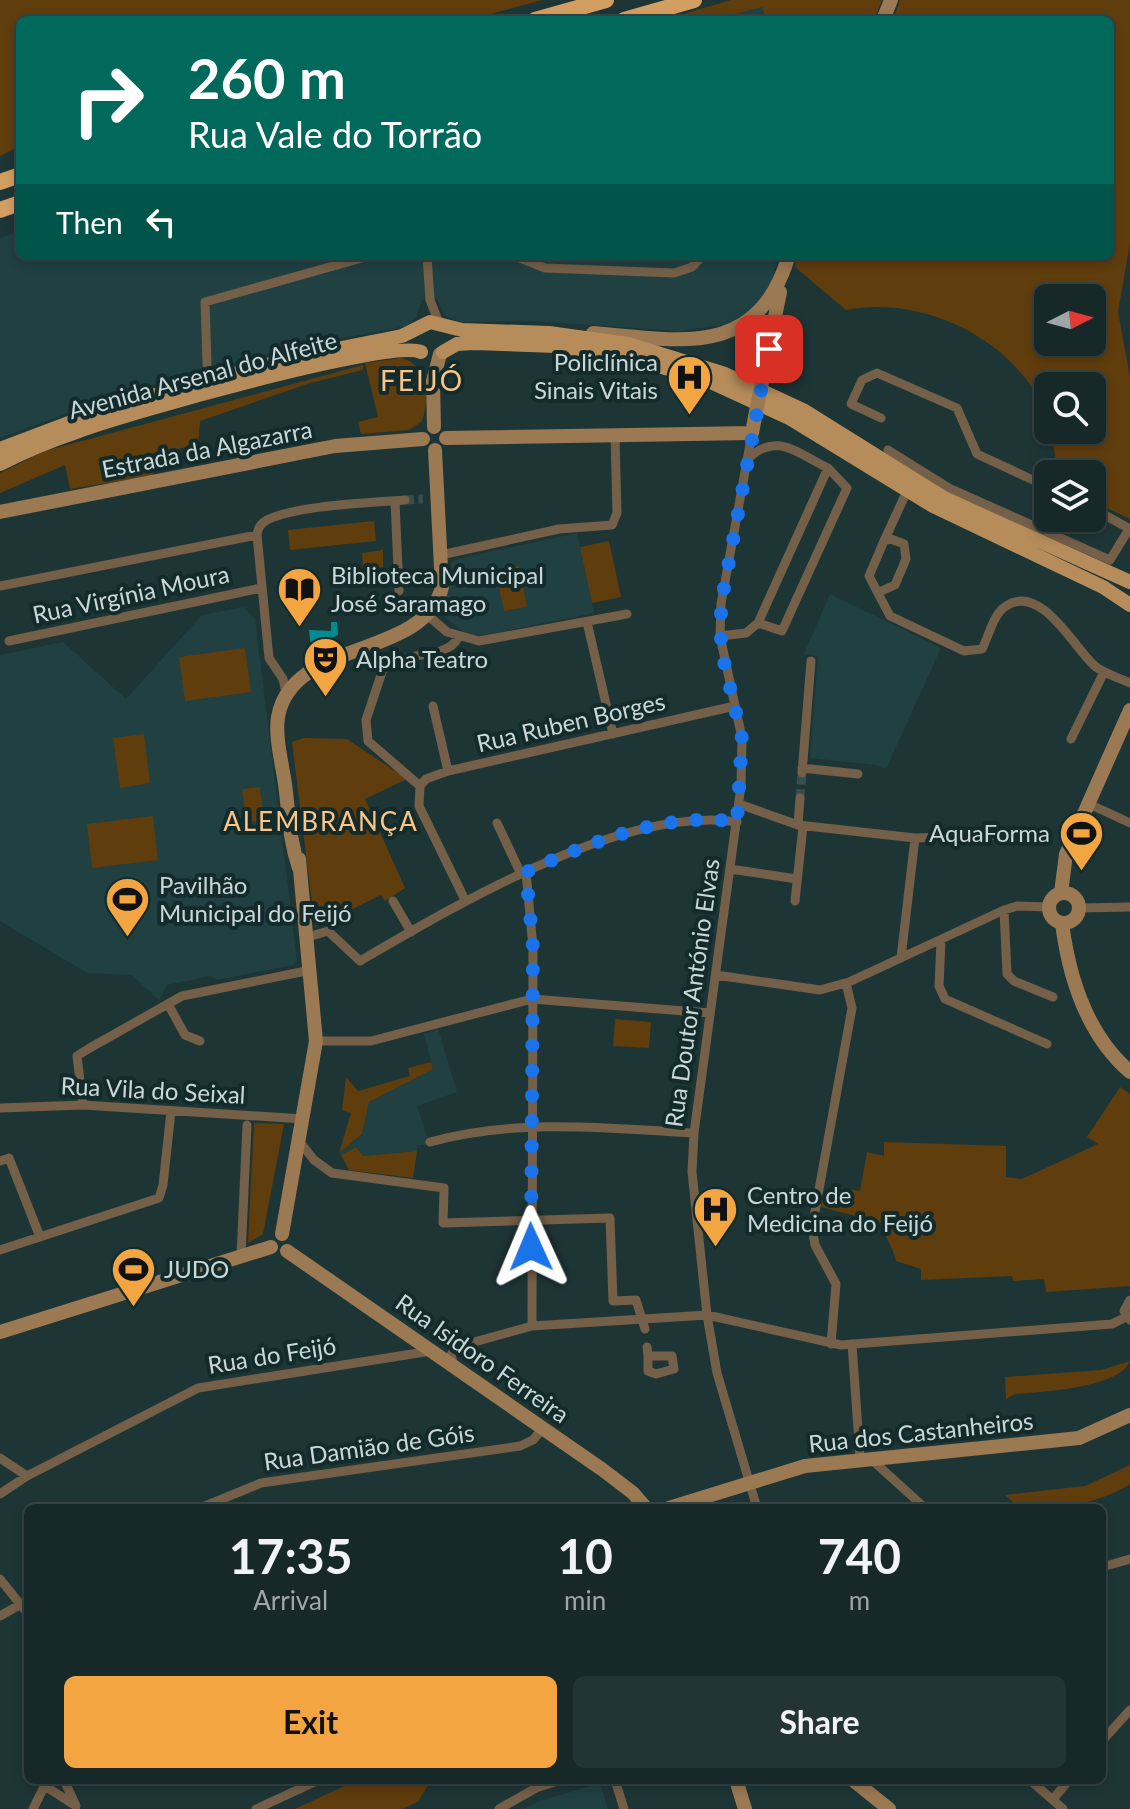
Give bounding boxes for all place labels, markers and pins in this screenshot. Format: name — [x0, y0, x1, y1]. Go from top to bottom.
pin — [735, 315, 803, 383]
place label: Policlínica Sinais Vitais — [534, 347, 658, 404]
hospital icon: Policlínica Sinais Vitais — [665, 353, 713, 416]
place label: Biblioteca Municipal José Saramago — [331, 560, 544, 617]
library icon: Biblioteca Municipal José Saramago — [276, 566, 324, 629]
theatre icon: Alpha Teatro — [301, 636, 349, 699]
place label: Alpha Teatro — [356, 644, 488, 673]
sports icon: AquaForma — [1057, 810, 1105, 873]
place label: AquaForma — [929, 818, 1050, 847]
place label: Pavilhão Municipal do Feijó — [159, 870, 352, 927]
sports icon: Pavilhão Municipal do Feijó — [104, 876, 152, 939]
place label: Centro de Medicina do Feijó — [747, 1180, 933, 1237]
hospital icon: Centro de Medicina do Feijó — [692, 1186, 740, 1249]
sports icon: JUDO — [109, 1246, 157, 1309]
place label: JUDO — [164, 1254, 229, 1283]

